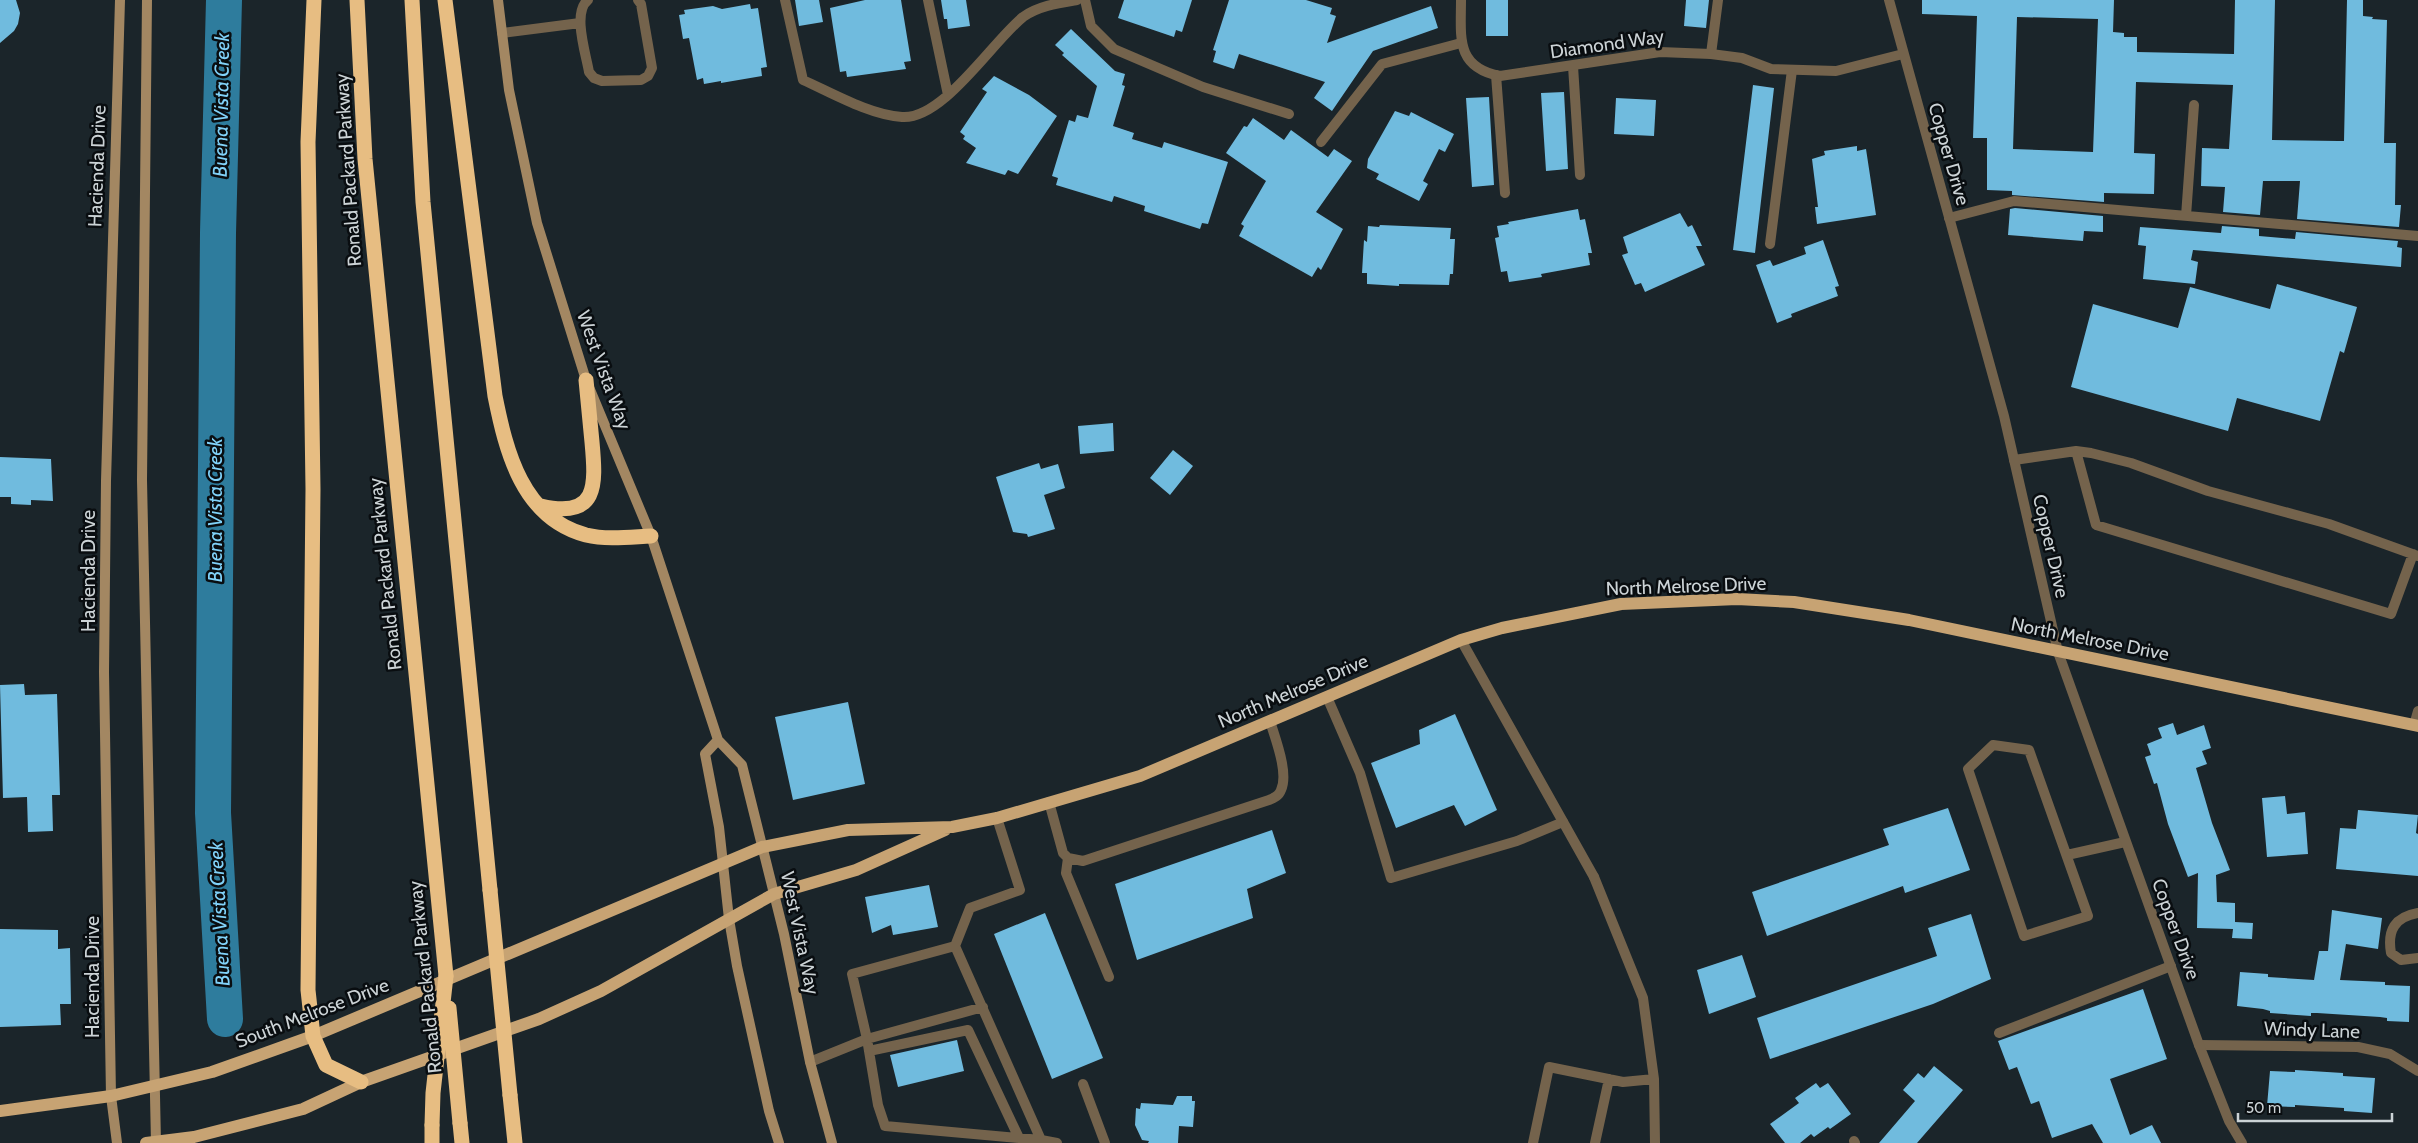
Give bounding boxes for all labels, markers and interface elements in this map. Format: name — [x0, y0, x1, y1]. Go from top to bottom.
street label: Diamond Way — [1548, 25, 1666, 63]
water label: Buena Vista Creek — [208, 31, 234, 177]
street label: Ronald Packard Parkway — [330, 72, 366, 267]
street label: Copper Drive — [1923, 100, 1975, 208]
street label: Hacienda Drive — [83, 104, 111, 227]
street label: West Vista Way — [572, 307, 636, 433]
water label: Buena Vista Creek — [203, 436, 227, 582]
street label: Ronald Packard Parkway — [363, 476, 407, 671]
street label: Copper Drive — [2028, 492, 2074, 600]
street label: Hacienda Drive — [77, 510, 100, 632]
street label: North Melrose Drive — [1605, 572, 1767, 600]
street label: North Melrose Drive — [2009, 612, 2171, 666]
street label: North Melrose Drive — [1215, 649, 1372, 733]
water label: Buena Vista Creek — [203, 840, 235, 987]
street label: West Vista Way — [776, 869, 824, 997]
street label: Copper Drive — [2147, 875, 2205, 983]
street label: Ronald Packard Parkway — [403, 879, 447, 1074]
street label: Hacienda Drive — [81, 916, 104, 1038]
street label: South Melrose Drive — [232, 973, 392, 1053]
street label: Windy Lane — [2264, 1017, 2361, 1043]
scale bar — [2238, 1090, 2392, 1122]
text: 50 m — [2246, 1099, 2281, 1117]

